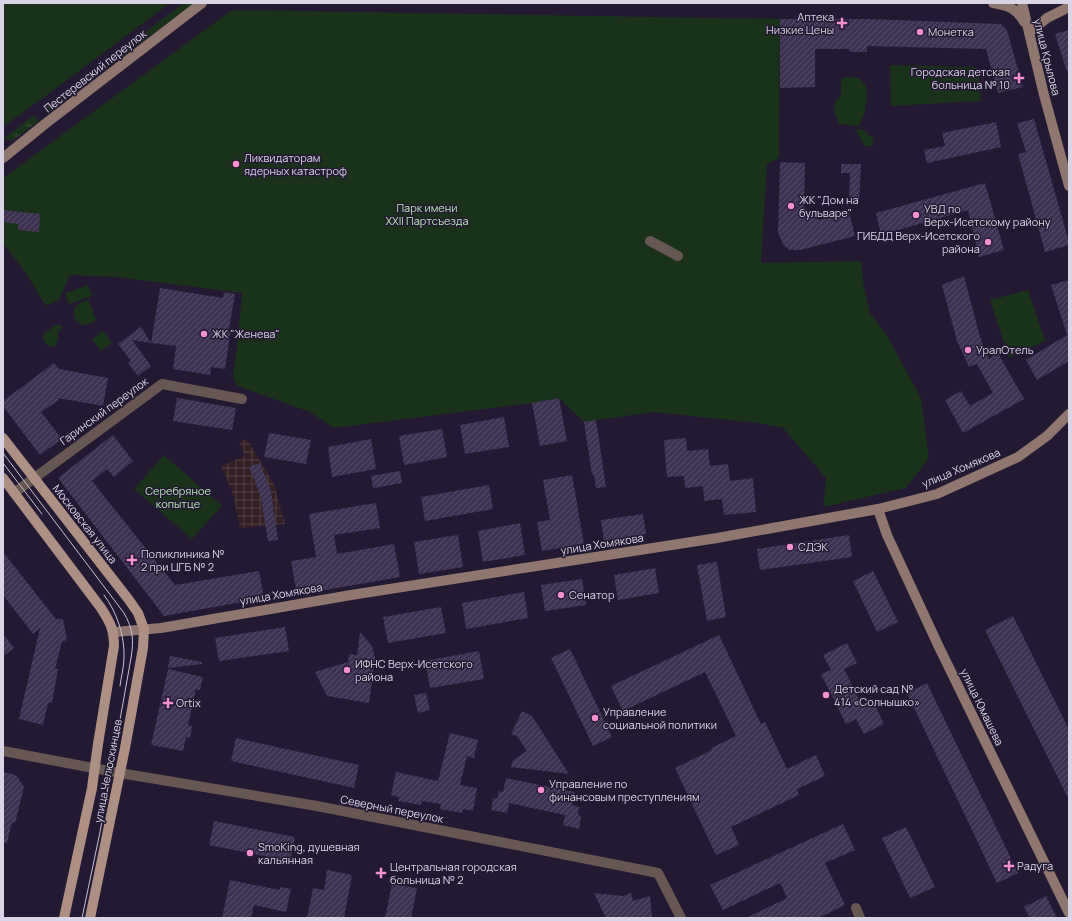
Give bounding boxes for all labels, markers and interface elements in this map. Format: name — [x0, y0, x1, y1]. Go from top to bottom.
place label: Аптека Низкие Цены — [766, 9, 834, 37]
street label: улица Крылова — [1031, 17, 1064, 97]
marker: Аптека Низкие Цены — [837, 18, 847, 28]
place label: Монетка — [928, 24, 974, 39]
street label: Пестеревский переулок — [40, 25, 150, 115]
marker: Монетка — [915, 27, 925, 37]
place label: Городская детская больница № 10 — [911, 64, 1010, 92]
marker: Городская детская больница № 10 — [1013, 72, 1025, 84]
place label: Ликвидаторам ядерных катастроф — [244, 150, 347, 178]
marker: Ликвидаторам ядерных катастроф — [231, 159, 241, 169]
place label: ЖК "Дом на бульваре" — [799, 192, 859, 220]
park label: Парк имени XXII Партсъезда — [385, 200, 469, 228]
marker: ЖК "Дом на бульваре" — [786, 201, 796, 211]
place label: УВД по Верх-Исетскому району — [924, 201, 1051, 229]
marker: УВД по Верх-Исетскому району — [911, 210, 921, 220]
place label: ГИБДД Верх-Исетского района — [857, 228, 980, 256]
marker: ГИБДД Верх-Исетского района — [983, 237, 993, 247]
place label: ЖК "Женева" — [212, 326, 280, 341]
marker: ЖК "Женева" — [199, 329, 209, 339]
place label: УралОтель — [976, 342, 1034, 357]
marker: УралОтель — [963, 345, 973, 355]
street label: Гаринский переулок — [56, 373, 151, 448]
street label: улица Хомякова — [919, 444, 1002, 491]
street label: Московская улица — [50, 481, 121, 566]
park label: Серебряное копытце — [145, 483, 211, 511]
street label: улица Хомякова — [559, 530, 644, 557]
place label: СДЭК — [798, 539, 828, 554]
marker: СДЭК — [785, 542, 795, 552]
place label: Поликлиника № 2 при ЦГБ № 2 — [141, 546, 224, 574]
marker: Поликлиника № 2 при ЦГБ № 2 — [126, 554, 138, 566]
street label: улица Хомякова — [238, 579, 323, 608]
place label: Сенатор — [569, 587, 615, 602]
marker: Сенатор — [556, 590, 566, 600]
place label: ИФНС Верх-Исетского района — [355, 656, 473, 684]
marker: ИФНС Верх-Исетского района — [342, 665, 352, 675]
street label: улица Юмашева — [957, 666, 1008, 748]
place label: Детский сад № 414 «Солнышко» — [834, 681, 920, 709]
marker: Детский сад № 414 «Солнышко» — [821, 690, 831, 700]
place label: Ortix — [176, 695, 201, 710]
marker: Ortix — [163, 698, 173, 708]
place label: Управление социальной политики — [603, 704, 717, 732]
marker: Управление социальной политики — [590, 713, 600, 723]
street label: улица Челюскинцев — [90, 718, 125, 824]
place label: Управление по финансовым преступлениям — [549, 776, 700, 804]
marker: Управление по финансовым преступлениям — [536, 785, 546, 795]
street label: Северный переулок — [339, 791, 446, 826]
place label: SmoKing, душевная кальянная — [258, 839, 360, 867]
marker: SmoKing, душевная кальянная — [245, 848, 255, 858]
place label: Радуга — [1017, 858, 1053, 873]
place label: Центральная городская больница № 2 — [390, 859, 517, 887]
marker: Радуга — [1004, 861, 1014, 871]
marker: Центральная городская больница № 2 — [375, 867, 387, 879]

